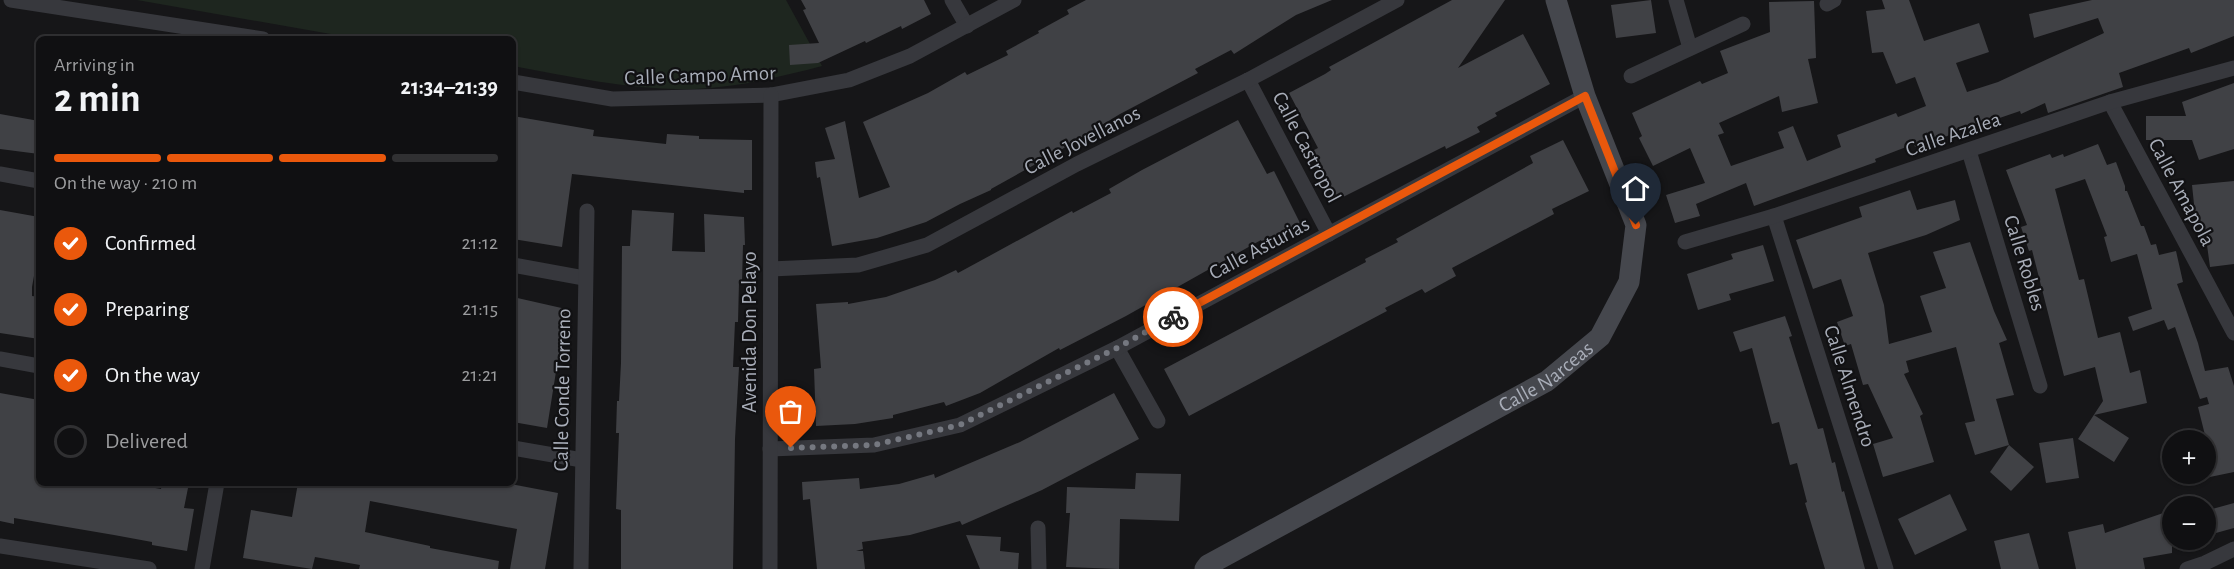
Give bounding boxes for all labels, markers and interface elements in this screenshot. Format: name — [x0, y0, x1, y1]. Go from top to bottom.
text: Arriving in — [54, 55, 135, 75]
street label: Calle Campo Amor — [624, 62, 776, 89]
text: 21:34–21:39 — [401, 76, 498, 98]
text: 2 min — [54, 80, 141, 119]
street label: Calle Castropol — [1269, 88, 1345, 206]
street label: Calle Jovellanos — [1021, 102, 1144, 179]
street label: Calle Azalea — [1903, 108, 2004, 161]
street label: Calle Amapola — [2144, 135, 2219, 250]
pin — [1610, 163, 1661, 225]
icon: home — [1619, 172, 1652, 205]
text: On the way · 210 m — [54, 173, 197, 193]
street label: Calle Asturias — [1205, 213, 1313, 284]
street label: Calle Robles — [2000, 213, 2049, 313]
icon: check — [54, 227, 87, 260]
text: Confirmed — [105, 232, 196, 254]
text: 21:12 — [461, 233, 498, 253]
street label: Avenida Don Pelayo — [739, 251, 760, 413]
courier — [1143, 287, 1203, 347]
icon: check — [54, 293, 87, 326]
text: Preparing — [105, 298, 189, 320]
text: 21:15 — [462, 299, 498, 319]
icon: bike — [1157, 301, 1190, 334]
street label: Calle Conde Torreno — [551, 308, 574, 472]
street label: Calle Almendro — [1820, 323, 1879, 450]
street label: Calle Narceas — [1495, 337, 1597, 416]
icon: check — [54, 359, 87, 392]
text: On the way — [105, 364, 200, 386]
text: 21:21 — [461, 365, 498, 385]
pin — [765, 386, 816, 448]
icon: bag — [774, 395, 807, 428]
text: Delivered — [105, 430, 188, 452]
map controls — [2162, 430, 2216, 550]
button: + — [2162, 430, 2216, 484]
button: − — [2162, 496, 2216, 550]

